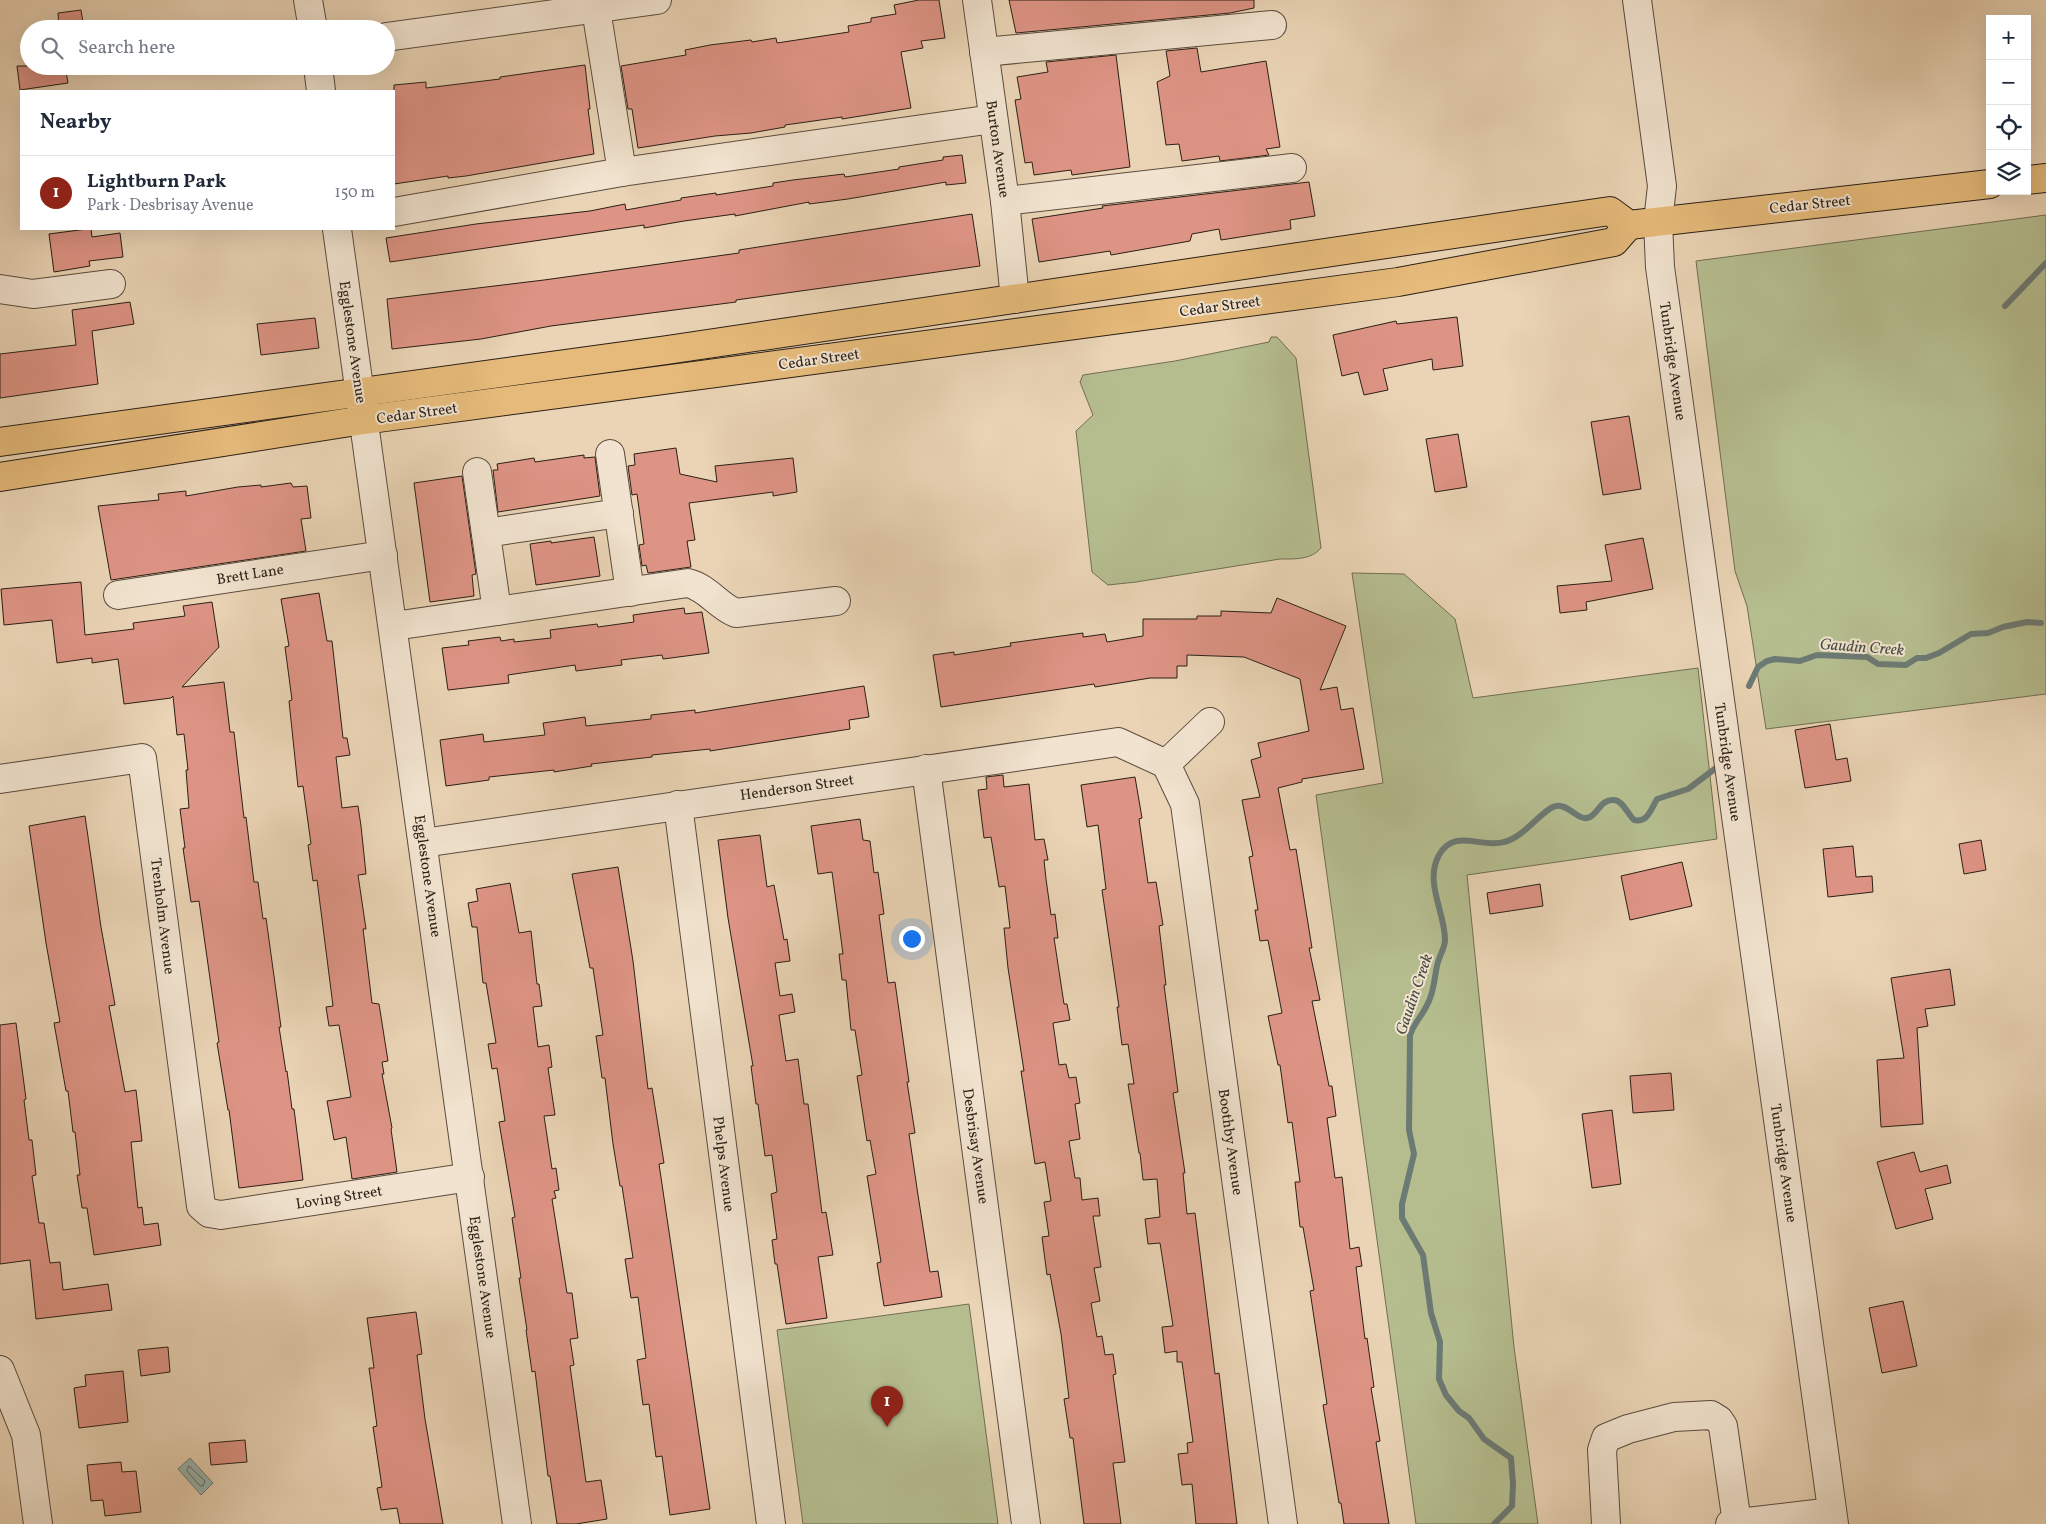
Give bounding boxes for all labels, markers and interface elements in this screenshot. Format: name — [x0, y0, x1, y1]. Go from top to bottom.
map controls — [1986, 15, 2031, 195]
button: + — [1986, 15, 2031, 60]
search box — [20, 20, 395, 75]
icon: search — [38, 34, 66, 62]
text: Search here — [78, 35, 175, 61]
button: − — [1986, 60, 2031, 105]
street label: Burton Avenue — [979, 99, 1014, 199]
button: locate — [1986, 105, 2031, 150]
text: Nearby — [40, 108, 111, 137]
button: layers — [1986, 150, 2031, 195]
text: Lightburn Park — [87, 169, 226, 195]
text: 1 — [53, 182, 59, 204]
text: 150 m — [334, 182, 375, 204]
street label: Cedar Street — [1769, 191, 1852, 220]
text: Park · Desbrisay Avenue — [87, 195, 254, 217]
street label: Egglestone Avenue — [333, 280, 371, 405]
street label: Cedar Street — [1178, 291, 1262, 324]
street label: Tunbridge Avenue — [1653, 300, 1690, 422]
street label: Cedar Street — [777, 344, 861, 377]
street label: Cedar Street — [375, 398, 459, 431]
street label: Brett Lane — [215, 560, 285, 591]
water label: Gaudin Creek — [1819, 634, 1905, 662]
street label: Tunbridge Avenue — [1708, 701, 1745, 823]
street label: Henderson Street — [739, 770, 856, 807]
street label: Egglestone Avenue — [408, 814, 446, 939]
street label: Trenholm Avenue — [144, 857, 179, 976]
your location — [899, 926, 925, 952]
water label: Gaudin Creek — [1391, 951, 1439, 1038]
street label: Desbrisay Avenue — [956, 1087, 993, 1205]
street label: Boothby Avenue — [1212, 1088, 1247, 1197]
street label: Tunbridge Avenue — [1764, 1102, 1801, 1224]
street label: Phelps Avenue — [706, 1115, 739, 1213]
street label: Loving Street — [294, 1181, 384, 1216]
street label: Egglestone Avenue — [463, 1215, 501, 1340]
pin: 1 — [871, 1386, 903, 1427]

